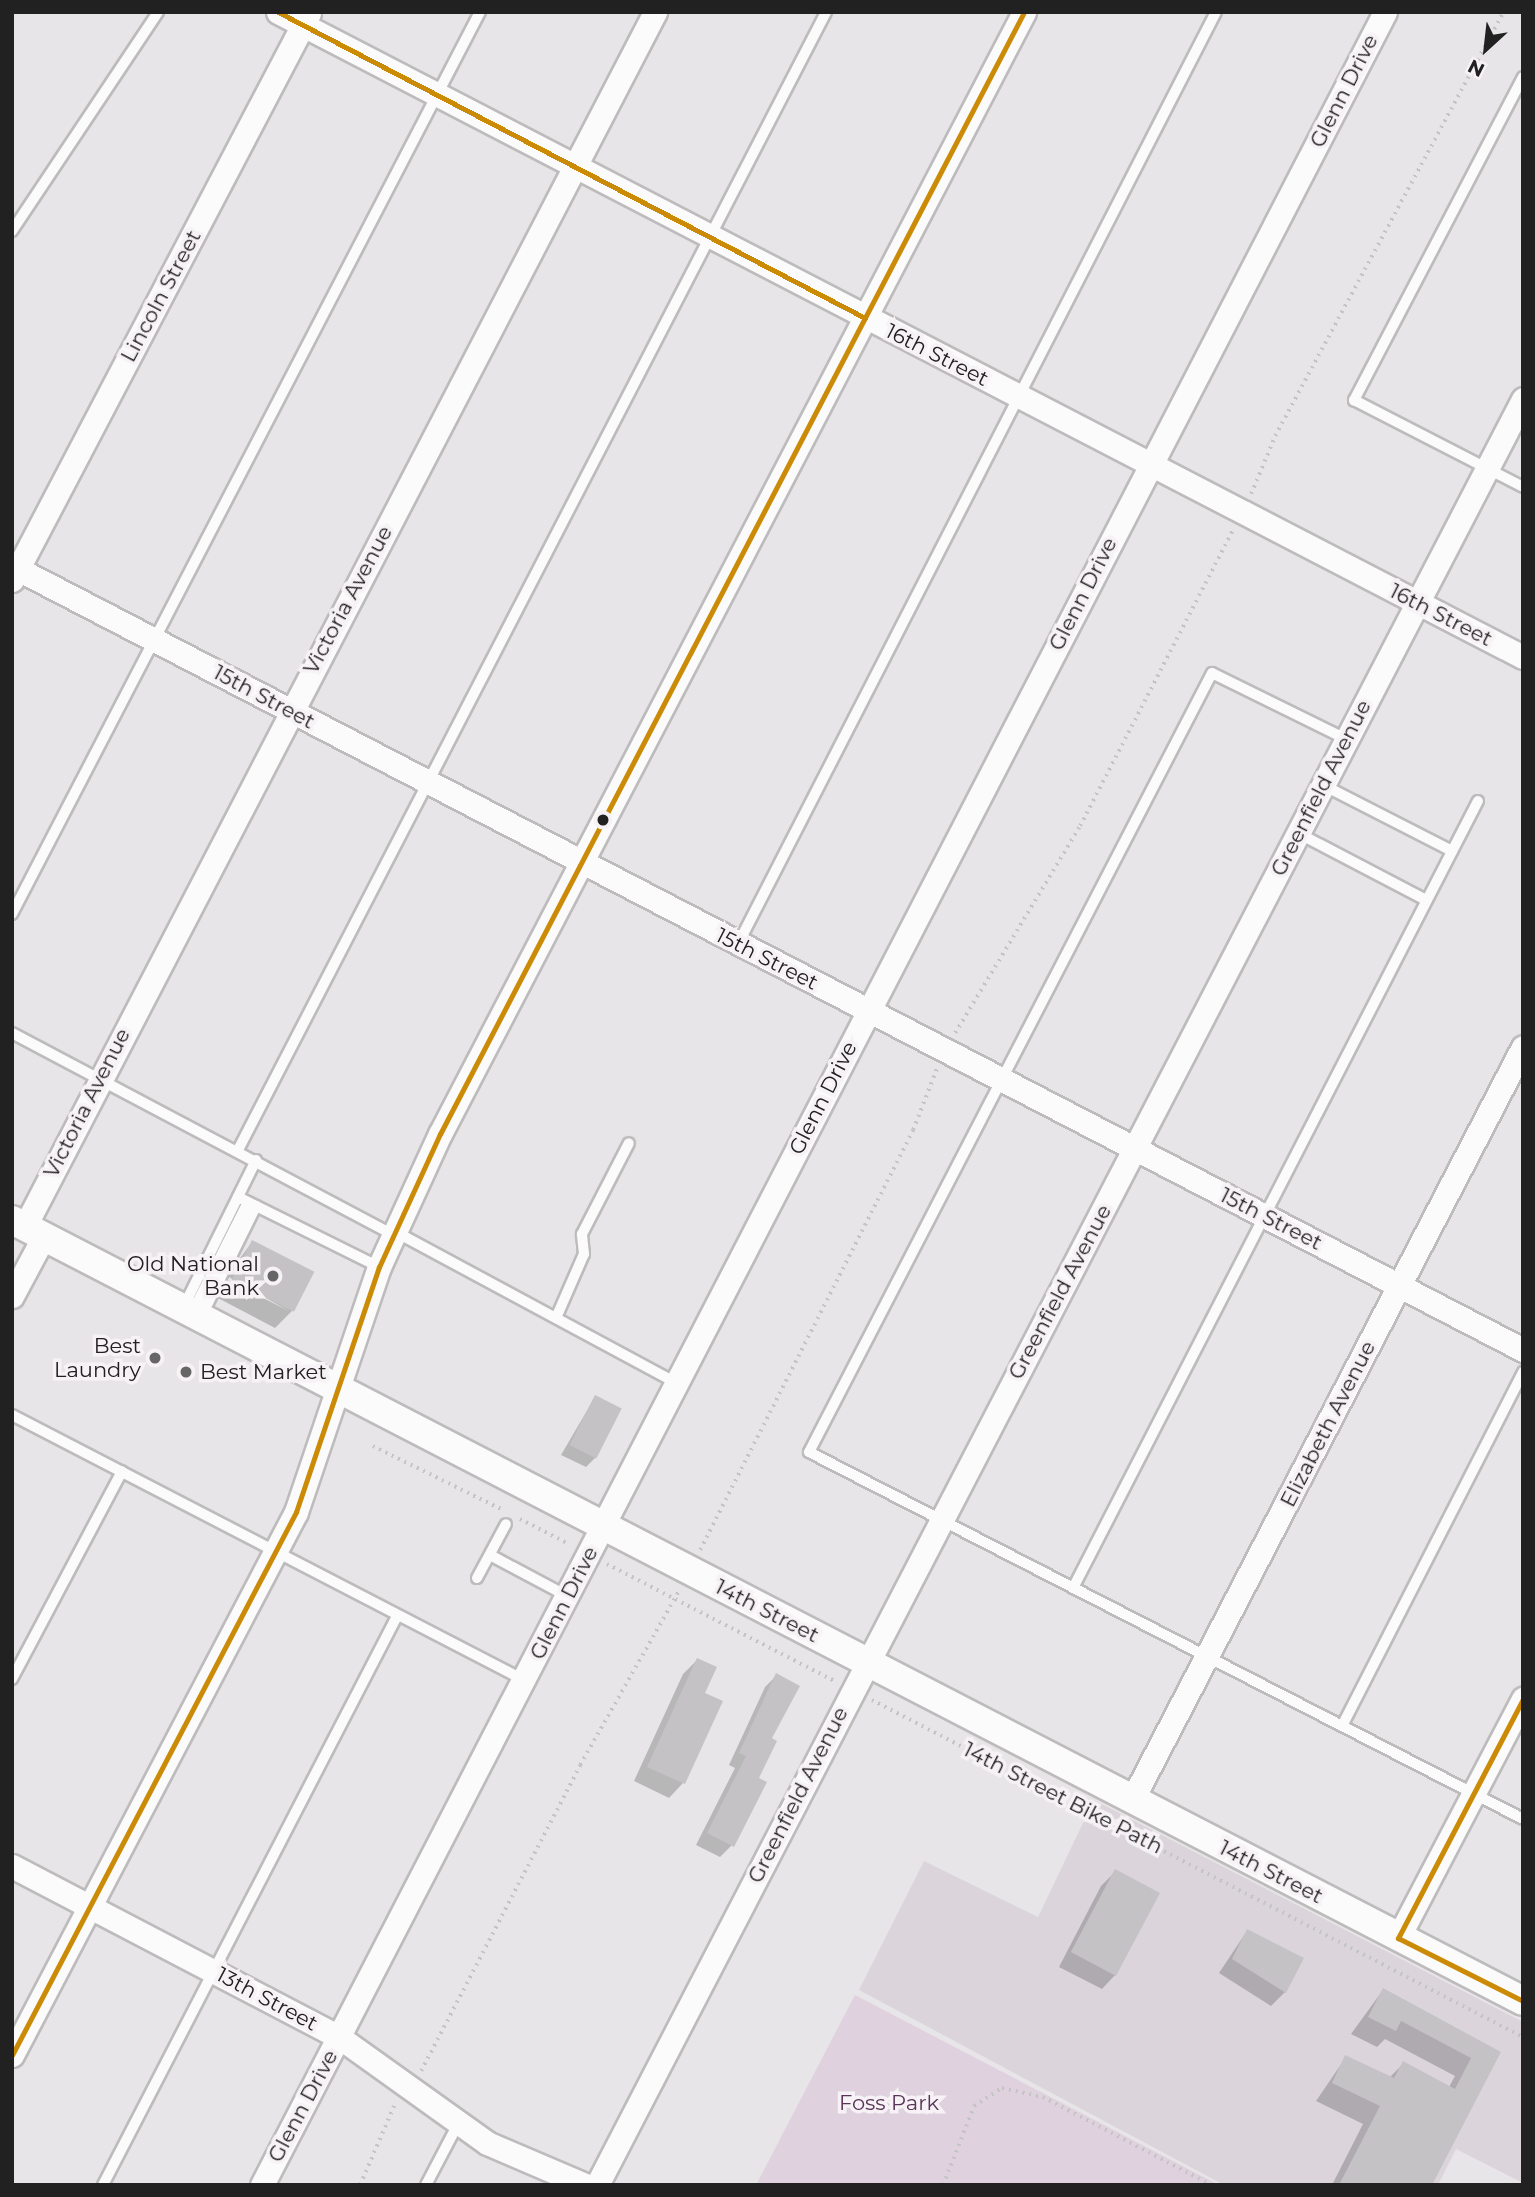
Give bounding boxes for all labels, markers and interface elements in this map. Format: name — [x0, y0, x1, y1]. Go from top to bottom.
north arrow — [1451, 14, 1521, 84]
street label: Glenn Drive — [1305, 30, 1383, 152]
text: N — [1464, 54, 1488, 82]
street label: Lincoln Street — [116, 226, 206, 366]
street label: 16th Street — [881, 318, 993, 392]
street label: Victoria Avenue — [298, 522, 398, 678]
street label: Glenn Drive — [1044, 533, 1122, 655]
street label: 16th Street — [1385, 578, 1497, 652]
street label: 15th Street — [209, 660, 319, 734]
street label: Greenfield Avenue — [1266, 696, 1376, 880]
unlabelled marker — [596, 813, 610, 827]
street label: 15th Street — [712, 923, 822, 995]
street label: Victoria Avenue — [38, 1024, 136, 1182]
street label: Glenn Drive — [784, 1037, 862, 1159]
street label: 15th Street — [1216, 1183, 1326, 1255]
street label: Greenfield Avenue — [1003, 1200, 1117, 1384]
place label: Old National Bank — [127, 1251, 259, 1301]
marker: Old National Bank — [265, 1268, 281, 1284]
place label: Best Laundry — [54, 1333, 141, 1383]
street label: Elizabeth Avenue — [1275, 1337, 1381, 1511]
marker: Best Laundry — [147, 1350, 163, 1366]
place label: Best Market — [200, 1359, 327, 1385]
marker: Best Market — [178, 1364, 194, 1380]
street label: Glenn Drive — [525, 1542, 603, 1664]
street label: 14th Street — [711, 1574, 823, 1648]
street label: Greenfield Avenue — [743, 1703, 853, 1887]
street label: 14th Street Bike Path — [959, 1737, 1167, 1859]
street label: 14th Street — [1215, 1835, 1327, 1909]
street label: 13th Street — [212, 1962, 322, 2036]
street label: Glenn Drive — [263, 2046, 343, 2166]
park label: Foss Park — [839, 2090, 939, 2116]

